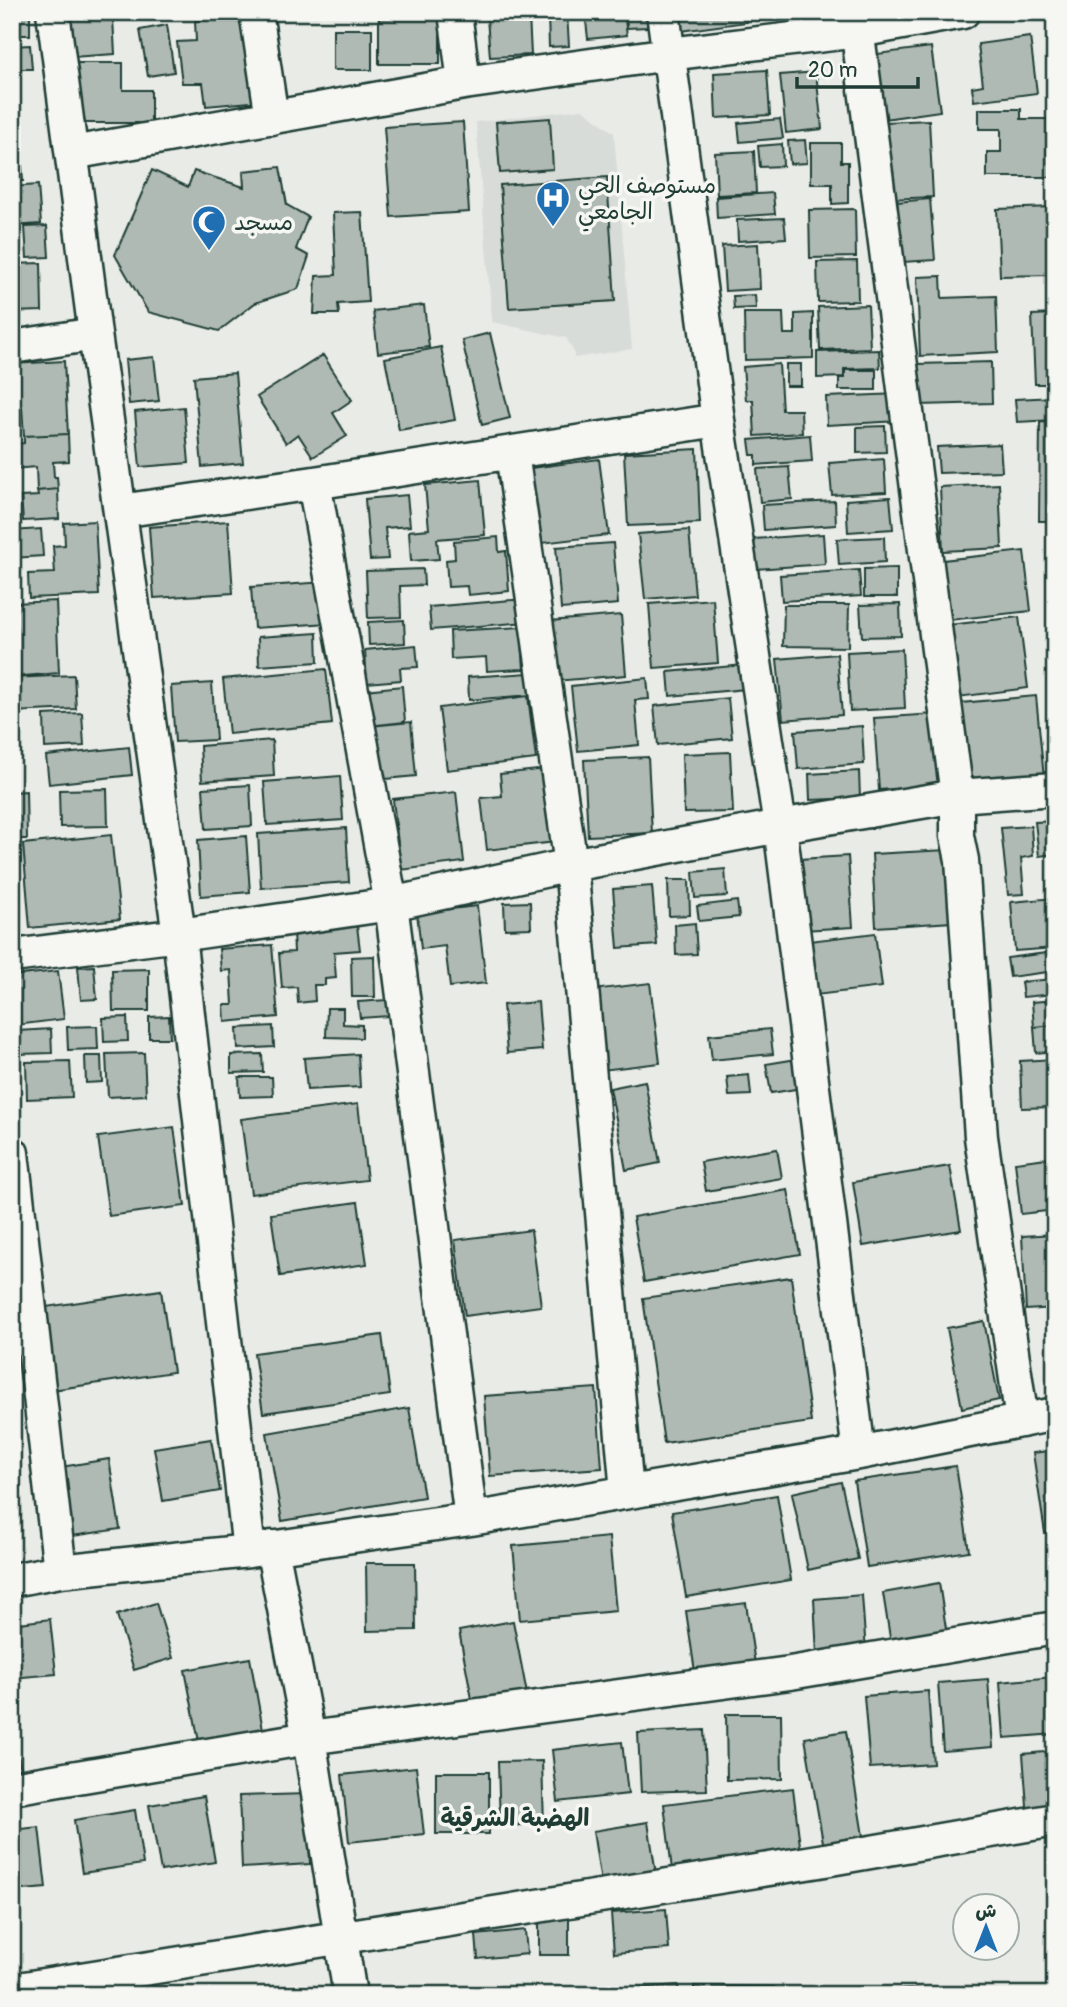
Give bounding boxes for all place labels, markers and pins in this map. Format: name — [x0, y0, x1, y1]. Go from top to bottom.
place label: مستوصف الحي الجامعي — [578, 171, 716, 232]
hospital icon: مستوصف الحي الجامعي — [534, 179, 572, 228]
mosque icon: مسجد — [190, 203, 228, 252]
place label: مسجد — [234, 208, 293, 237]

